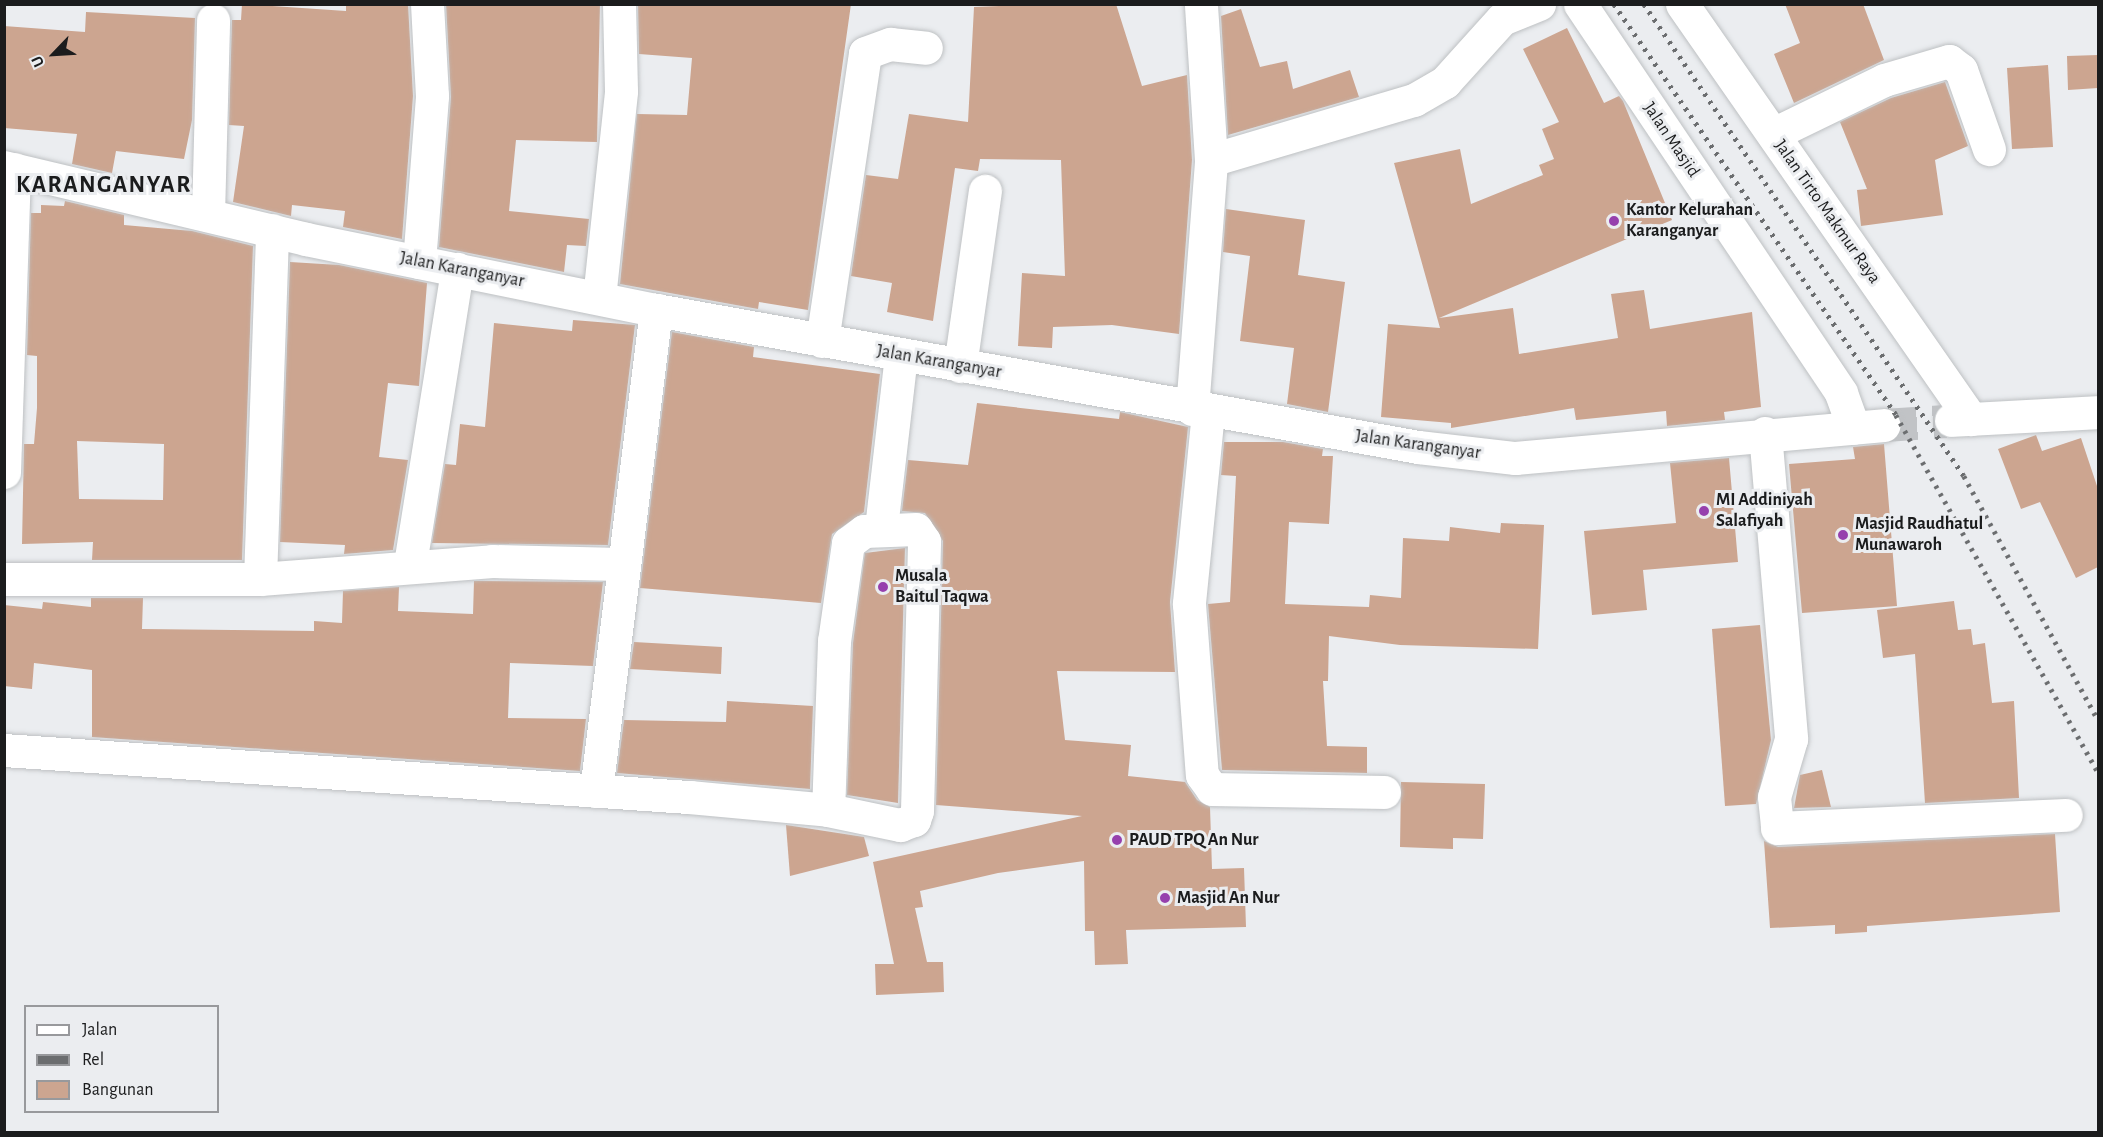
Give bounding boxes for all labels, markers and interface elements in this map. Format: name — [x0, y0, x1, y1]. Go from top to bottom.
north arrow — [24, 24, 84, 84]
text: U — [28, 54, 47, 70]
street label: Jalan Masjid — [1638, 98, 1704, 182]
street label: Jalan Tirto Makmur Raya — [1769, 136, 1885, 288]
district label: KARANGANYAR — [16, 172, 192, 200]
place label: Kantor Kelurahan Karanganyar — [1626, 200, 1753, 242]
marker: Kantor Kelurahan Karanganyar — [1607, 214, 1621, 228]
street label: Jalan Karanganyar — [398, 247, 526, 293]
street label: Jalan Karanganyar — [875, 340, 1003, 384]
street label: Jalan Karanganyar — [1354, 426, 1482, 464]
place label: MI Addiniyah Salafiyah — [1716, 490, 1813, 532]
marker: MI Addiniyah Salafiyah — [1697, 504, 1711, 518]
place label: Masjid Raudhatul Munawaroh — [1855, 514, 1983, 556]
marker: Masjid Raudhatul Munawaroh — [1836, 528, 1850, 542]
place label: Musala Baitul Taqwa — [895, 566, 989, 608]
marker: Musala Baitul Taqwa — [876, 580, 890, 594]
place label: PAUD TPQ An Nur — [1129, 829, 1259, 851]
marker: PAUD TPQ An Nur — [1110, 833, 1124, 847]
place label: Masjid An Nur — [1177, 887, 1280, 909]
marker: Masjid An Nur — [1158, 891, 1172, 905]
legend — [24, 1005, 219, 1113]
text: Jalan — [82, 1021, 117, 1039]
text: Rel — [82, 1051, 104, 1069]
text: Bangunan — [82, 1081, 154, 1099]

